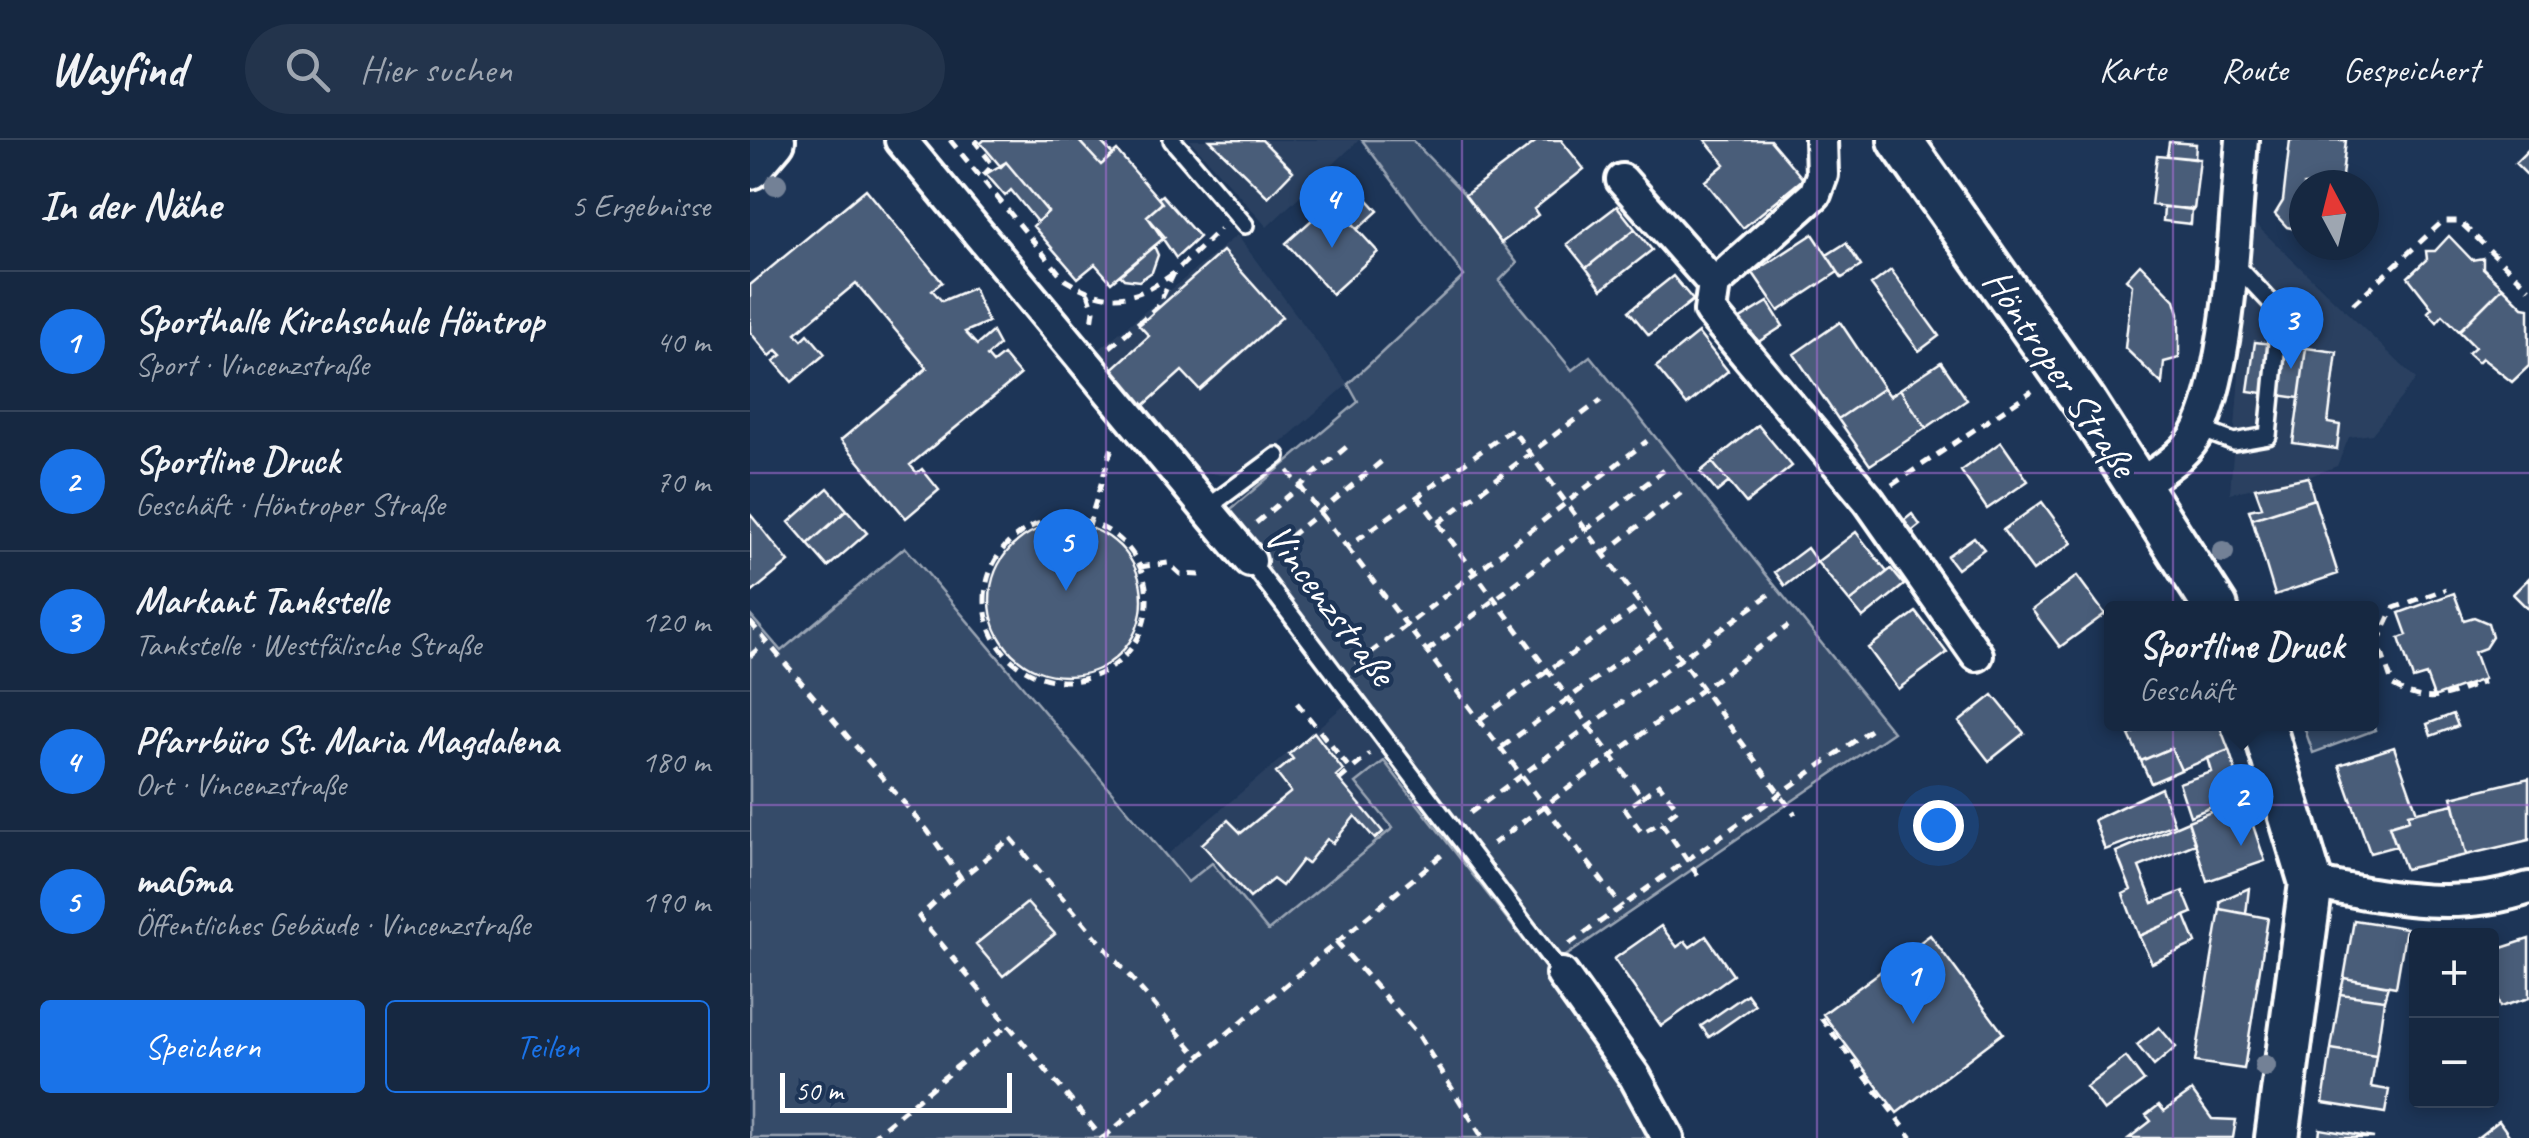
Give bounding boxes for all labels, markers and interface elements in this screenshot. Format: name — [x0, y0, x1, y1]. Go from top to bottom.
search box — [245, 24, 945, 114]
text: Wayfind — [50, 39, 185, 99]
icon: search — [280, 42, 335, 97]
text: Hier suchen — [360, 46, 512, 93]
text: Karte — [2099, 47, 2166, 92]
text: Route — [2221, 47, 2288, 92]
text: Gespeichert — [2343, 47, 2479, 92]
pin: 4 — [1300, 166, 1364, 248]
north arrow — [2289, 170, 2379, 260]
text: In der Nähe — [40, 179, 221, 232]
text: 5 Ergebnisse — [571, 185, 710, 226]
street label: Höntroper Straße — [1972, 259, 2150, 489]
pin: 3 — [2258, 286, 2324, 369]
text: Sporthalle Kirchschule Höntrop — [135, 297, 544, 344]
text: 1 — [65, 321, 80, 362]
text: 40 m — [656, 321, 710, 362]
text: Sport · Vincenzstraße — [135, 344, 369, 385]
text: Sportline Druck — [135, 437, 340, 484]
text: 2 — [65, 461, 80, 502]
text: 70 m — [656, 461, 710, 502]
text: Geschäft · Höntroper Straße — [135, 484, 445, 525]
pin: 5 — [1034, 508, 1098, 591]
street label: Vincenzstraße — [1253, 514, 1409, 698]
text: Markant Tankstelle — [135, 577, 388, 624]
text: 3 — [65, 601, 80, 642]
text: 120 m — [641, 601, 710, 642]
popup — [2104, 601, 2379, 731]
text: Sportline Druck — [2139, 622, 2344, 669]
text: Tankstelle · Westfälische Straße — [135, 624, 481, 665]
text: Geschäft — [2139, 669, 2234, 710]
text: Pfarrbüro St. Maria Magdalena — [135, 717, 558, 764]
text: 4 — [65, 741, 80, 782]
text: 180 m — [641, 741, 710, 782]
text: Ort · Vincenzstraße — [135, 764, 346, 805]
pin: 2 — [2208, 764, 2274, 846]
your location — [1913, 800, 1964, 851]
text: maGma — [135, 857, 231, 904]
text: 5 — [66, 881, 79, 922]
text: 190 m — [641, 881, 710, 922]
text: Öffentliches Gebäude · Vincenzstraße — [135, 904, 530, 945]
map controls — [2409, 928, 2499, 1108]
button: + — [2409, 928, 2499, 1018]
pin: 1 — [1880, 942, 1946, 1024]
button: Speichern — [40, 1000, 365, 1093]
button: Teilen — [385, 1000, 710, 1093]
button: − — [2409, 1018, 2499, 1108]
scale bar — [780, 1068, 1012, 1112]
text: 50 m — [795, 1073, 843, 1108]

